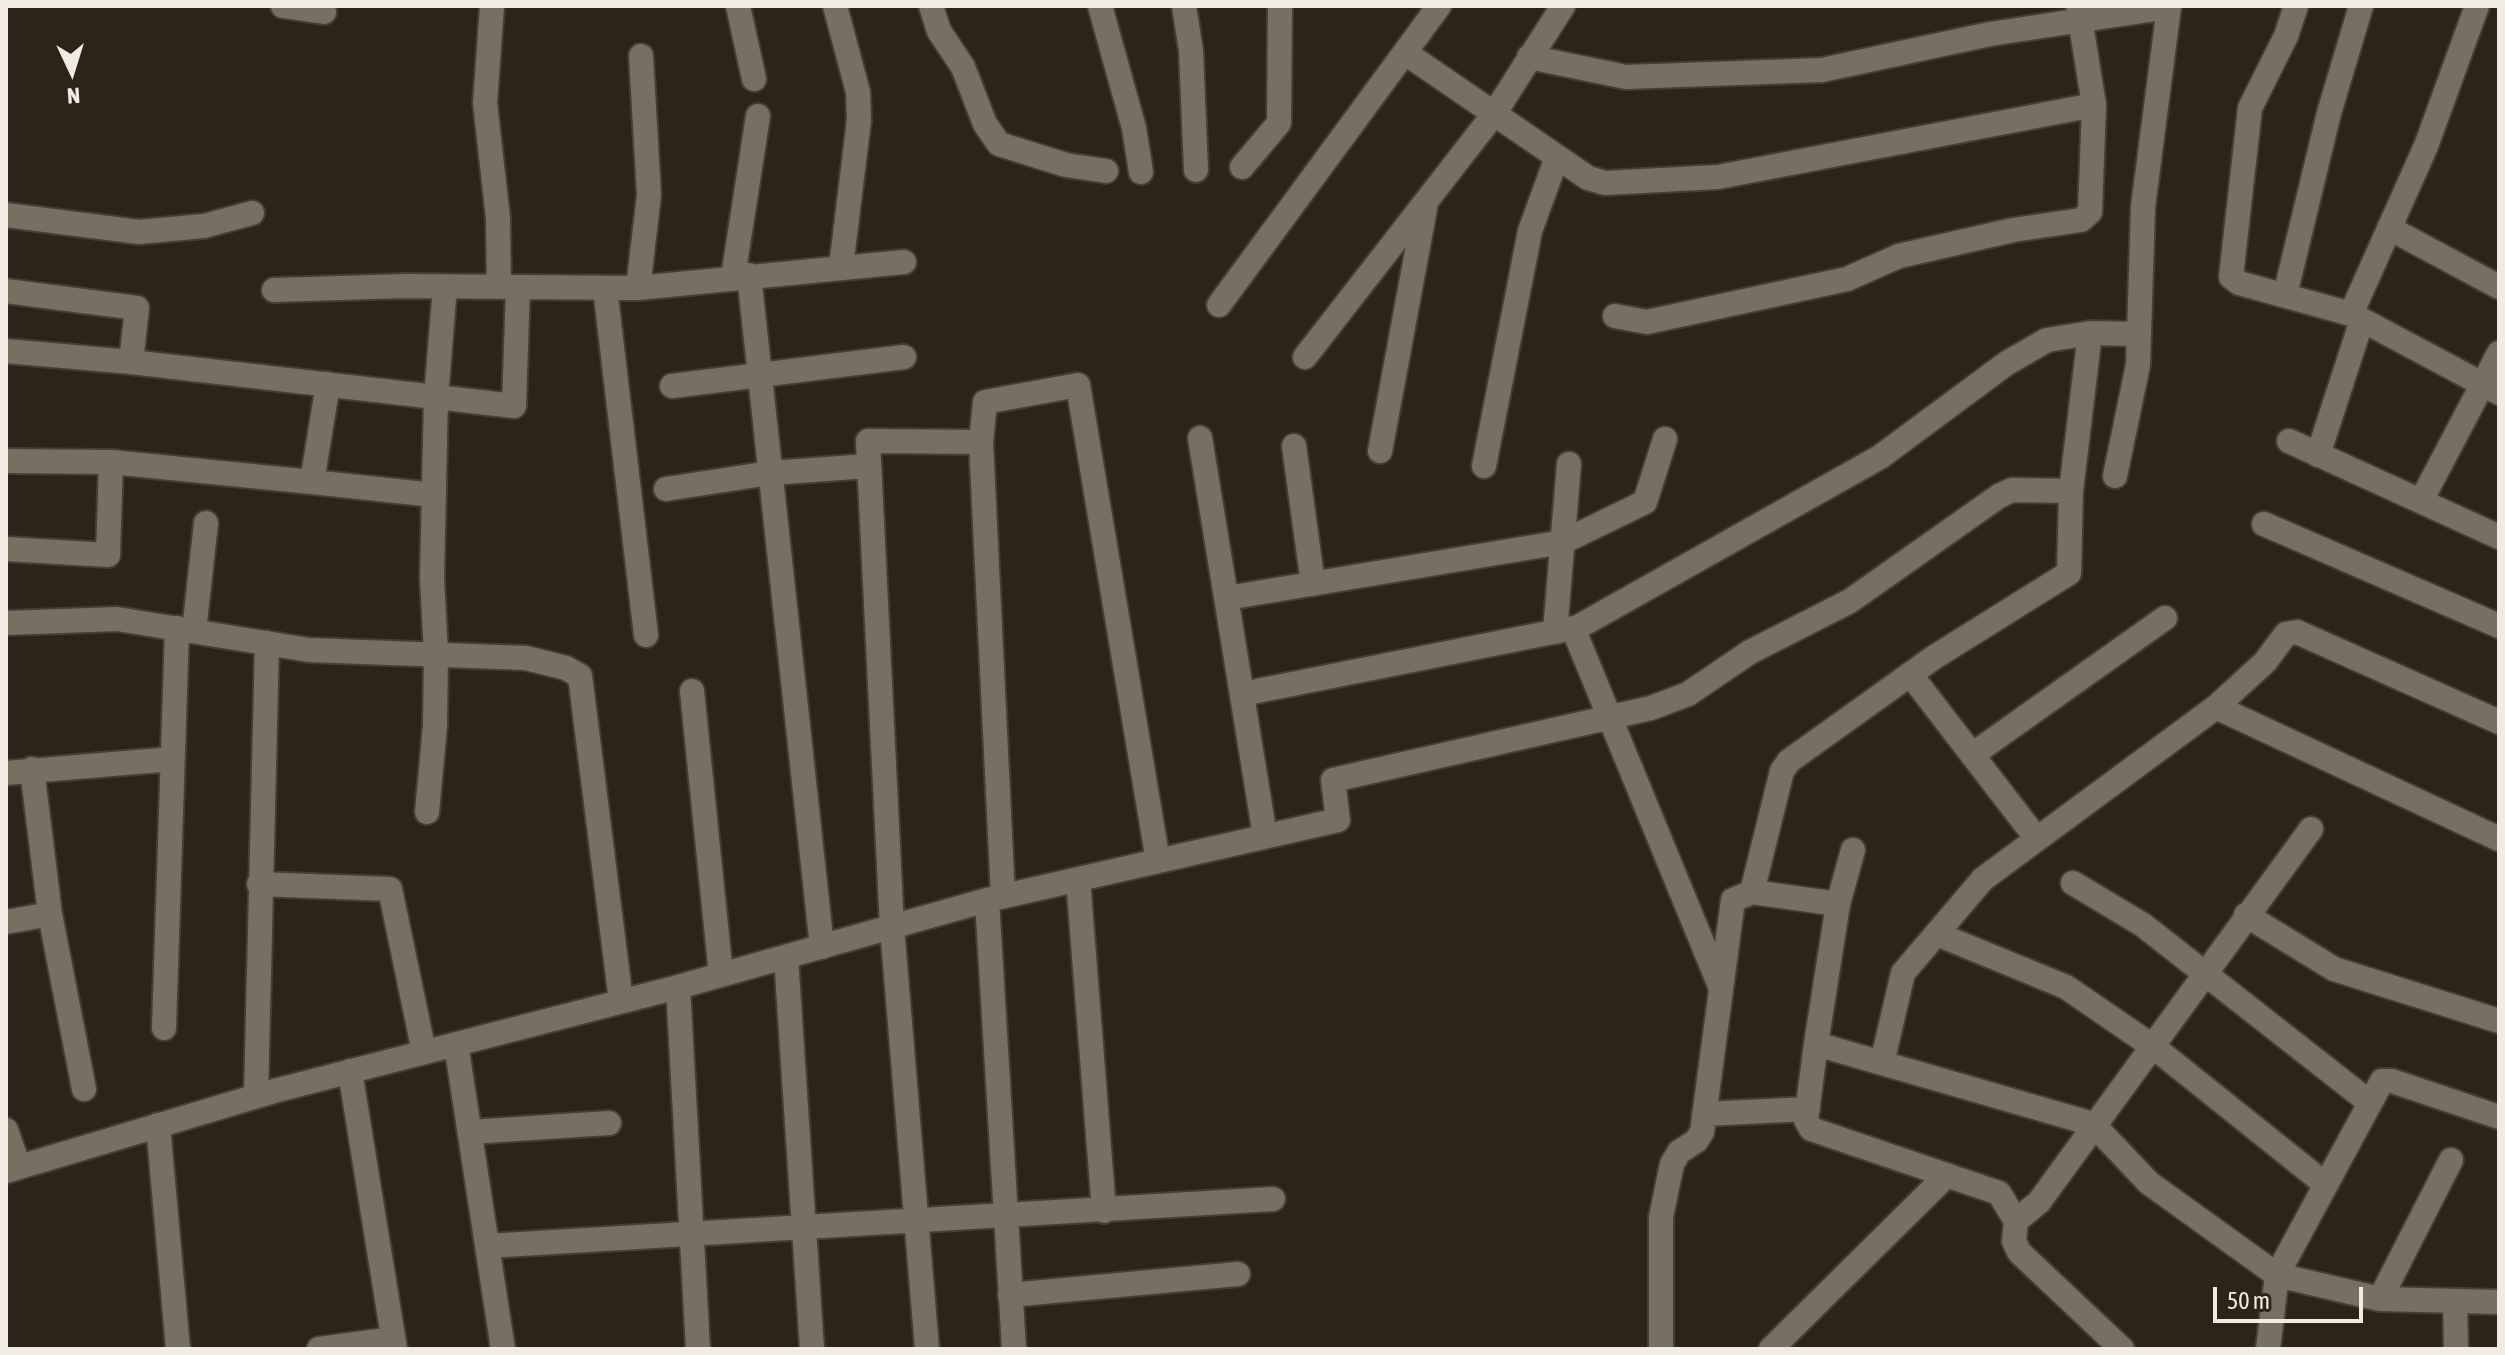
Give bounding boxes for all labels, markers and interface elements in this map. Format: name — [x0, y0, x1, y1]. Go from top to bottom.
north arrow — [32, 32, 112, 112]
text: N — [66, 83, 81, 109]
scale bar — [2217, 1271, 2367, 1321]
text: 50 m — [2227, 1287, 2270, 1314]

